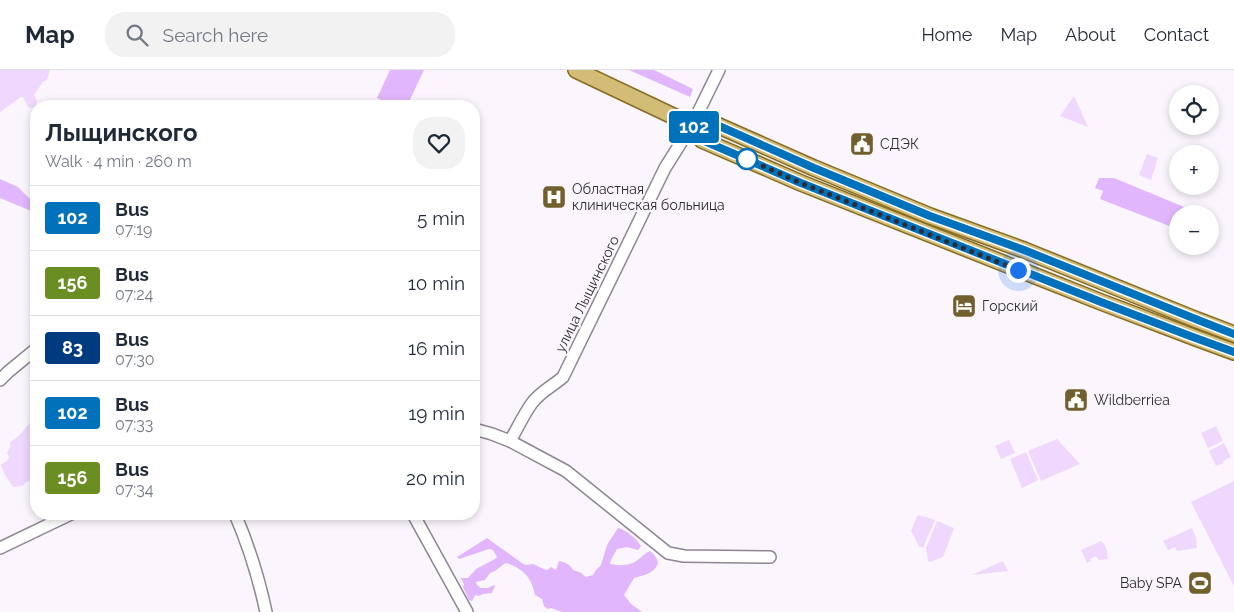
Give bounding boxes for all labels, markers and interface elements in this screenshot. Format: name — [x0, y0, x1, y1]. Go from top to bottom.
search box — [105, 12, 455, 57]
text: Map — [25, 20, 75, 49]
icon: search — [123, 21, 151, 49]
text: Search here — [163, 24, 268, 46]
text: Home — [921, 24, 972, 45]
text: Map — [1000, 24, 1037, 45]
text: About — [1065, 24, 1116, 45]
text: Contact — [1144, 24, 1209, 45]
map controls — [1169, 85, 1219, 255]
button: locate — [1169, 85, 1219, 135]
line badge: 102 — [665, 111, 723, 143]
text: 102 — [679, 116, 709, 137]
button: heart — [413, 117, 465, 169]
text: Лыщинского — [45, 118, 198, 147]
public building icon: СДЭК — [849, 131, 875, 157]
place label: СДЭК — [880, 136, 919, 152]
button: + — [1169, 145, 1219, 195]
unlabelled marker — [736, 148, 758, 170]
text: Walk · 4 min · 260 m — [45, 152, 192, 171]
place label: Областная клиническая больница — [572, 181, 725, 213]
hospital icon: Областная клиническая больница — [541, 184, 567, 210]
text: Bus — [115, 198, 149, 220]
button: − — [1169, 205, 1219, 255]
text: 102 — [57, 207, 88, 228]
text: 5 min — [417, 207, 465, 229]
text: 07:19 — [115, 220, 152, 239]
street label: улица Лыщинского — [552, 233, 622, 355]
your location — [1006, 258, 1031, 283]
text: Bus — [115, 263, 149, 285]
text: 156 — [58, 272, 87, 293]
text: 10 min — [408, 272, 465, 294]
text: 07:24 — [115, 285, 153, 304]
hotel icon: Горский — [951, 293, 977, 319]
place label: Горский — [982, 298, 1038, 314]
text: Bus — [115, 328, 149, 350]
text: 83 — [62, 337, 83, 358]
text: 16 min — [408, 337, 465, 359]
text: 07:30 — [115, 350, 155, 369]
public building icon: Wildberriea — [1063, 387, 1089, 413]
place label: Wildberriea — [1094, 392, 1170, 408]
text: Bus — [115, 393, 149, 415]
text: 102 — [57, 402, 88, 423]
text: 19 min — [408, 402, 465, 424]
text: 07:33 — [115, 415, 153, 434]
text: Bus — [115, 458, 149, 480]
text: 156 — [58, 467, 87, 488]
text: 20 min — [406, 467, 465, 489]
text: 07:34 — [115, 480, 154, 499]
sports icon: Baby SPA — [1187, 570, 1213, 596]
place label: Baby SPA — [1120, 575, 1183, 591]

